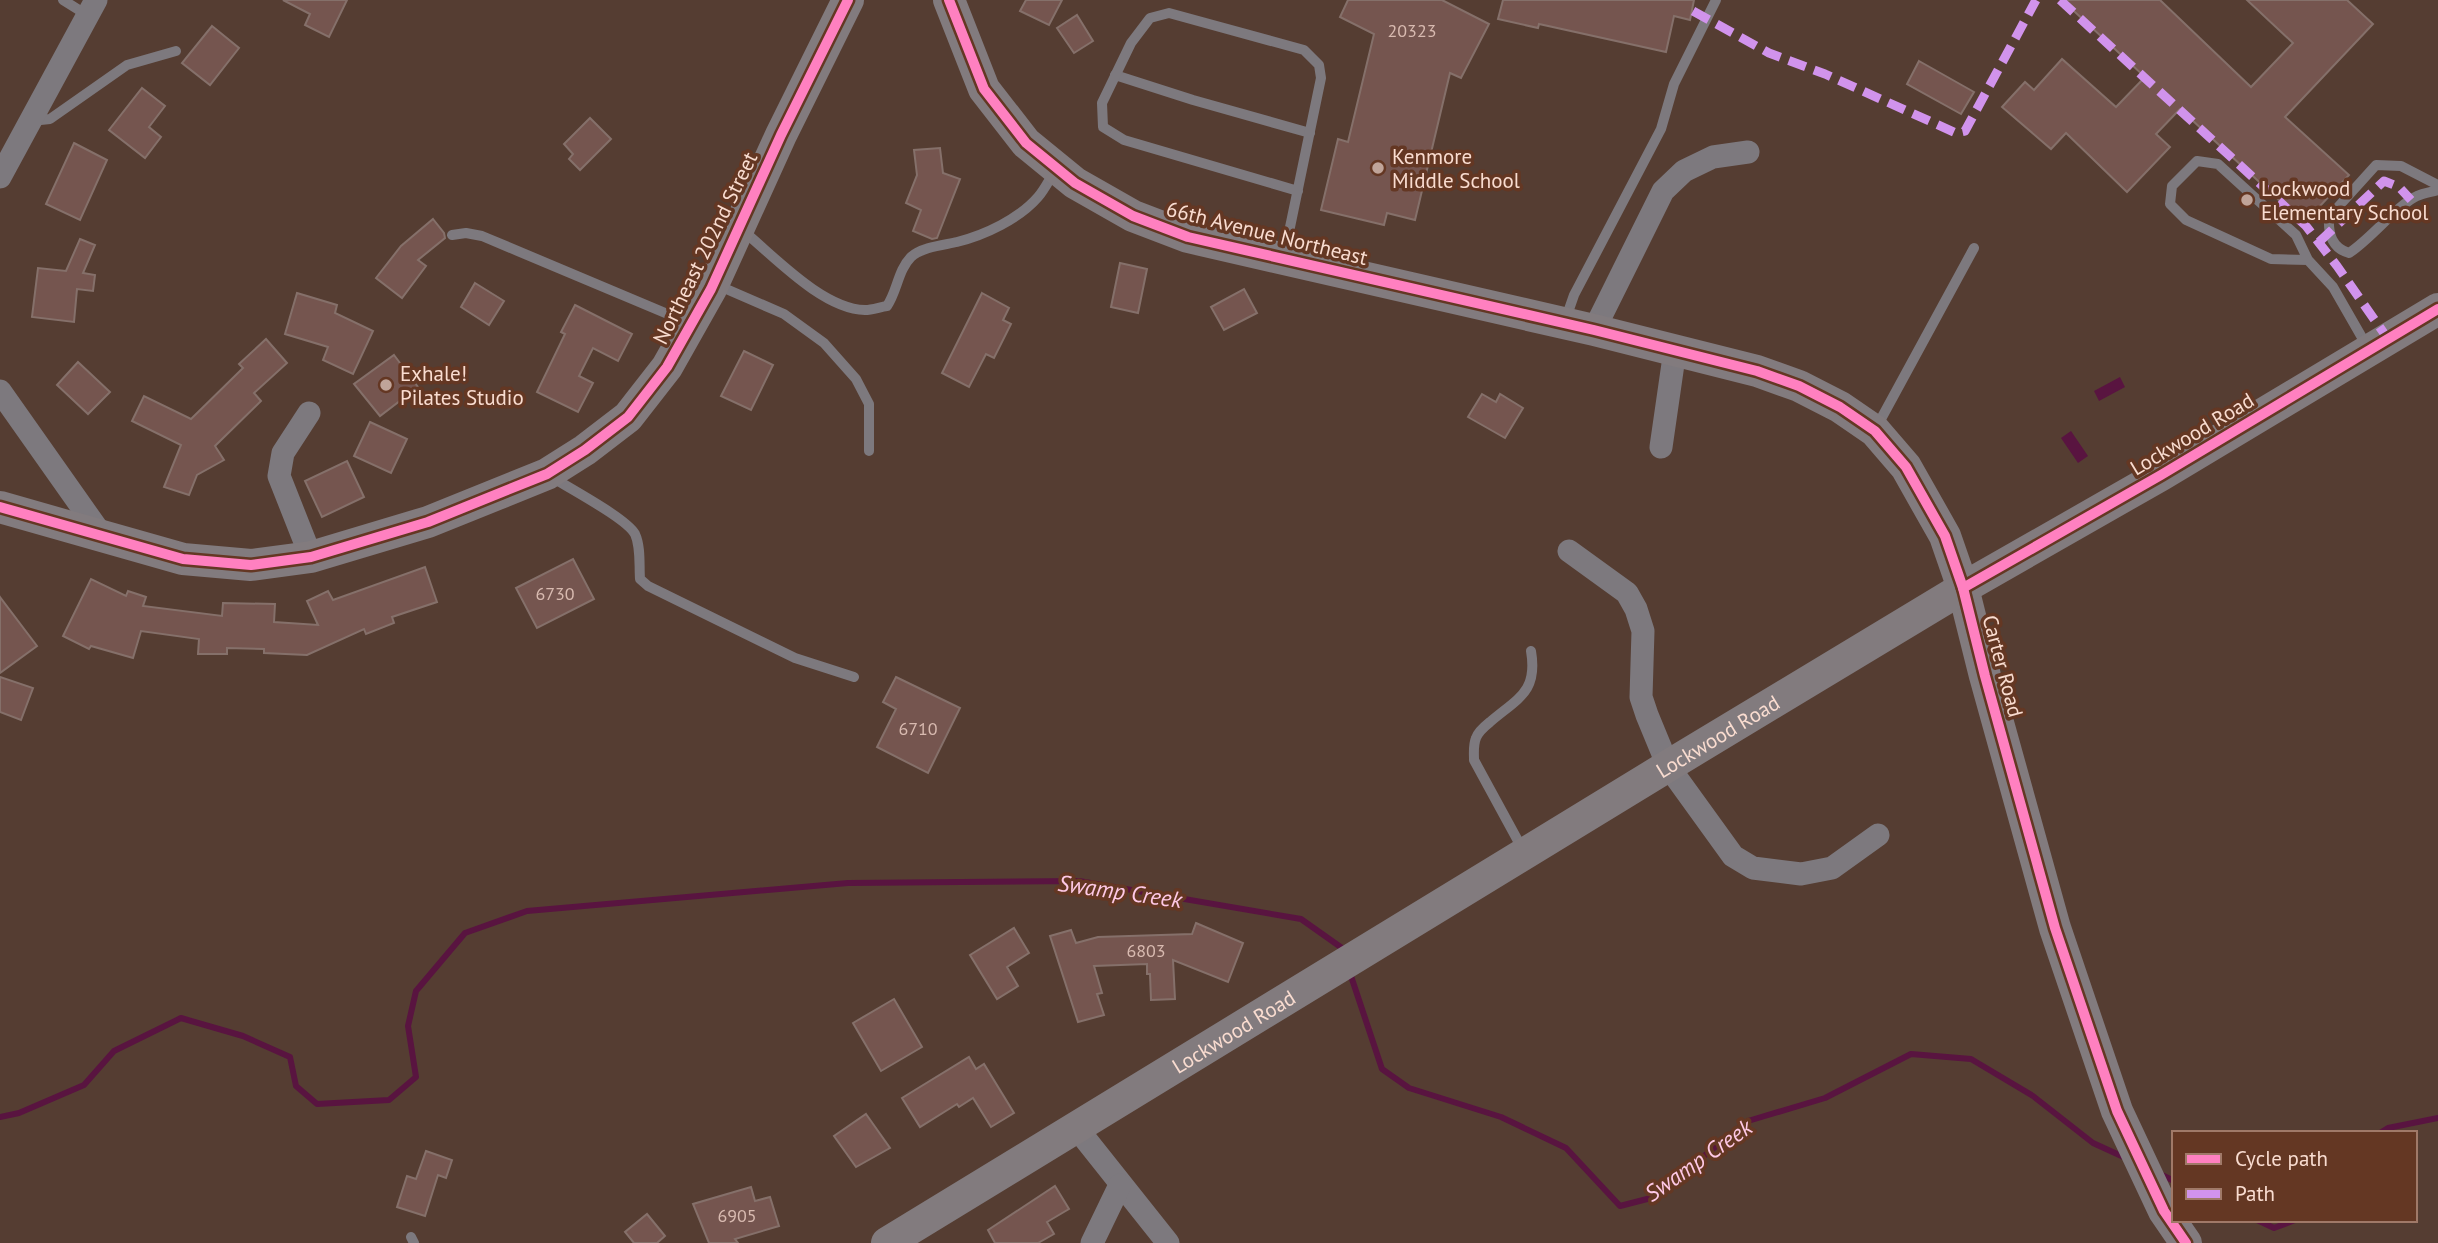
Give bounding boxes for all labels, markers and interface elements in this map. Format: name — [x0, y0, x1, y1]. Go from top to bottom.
house number: 20323 — [1387, 19, 1437, 42]
place label: Kenmore Middle School — [1392, 143, 1520, 194]
street label: Northeast 202nd Street — [647, 147, 763, 349]
marker: Kenmore Middle School — [1370, 160, 1386, 176]
place label: Lockwood Elementary School — [2261, 175, 2428, 226]
marker: Lockwood Elementary School — [2239, 192, 2255, 208]
street label: 66th Avenue Northeast — [1164, 195, 1370, 271]
place label: Exhale! Pilates Studio — [400, 360, 524, 411]
marker: Exhale! Pilates Studio — [378, 377, 394, 393]
street label: Lockwood Road — [2125, 387, 2259, 481]
house number: 6730 — [535, 582, 575, 605]
street label: Carter Road — [1976, 612, 2030, 720]
street label: Lockwood Road — [1651, 688, 1784, 784]
house number: 6710 — [898, 717, 938, 740]
water label: Swamp Creek — [1056, 868, 1185, 914]
house number: 6803 — [1126, 939, 1166, 962]
street label: Lockwood Road — [1167, 983, 1300, 1079]
water label: Swamp Creek — [1639, 1111, 1759, 1208]
legend — [2172, 1131, 2417, 1222]
text: Cycle path — [2235, 1145, 2328, 1172]
text: Path — [2235, 1180, 2275, 1207]
house number: 6905 — [717, 1204, 757, 1227]

